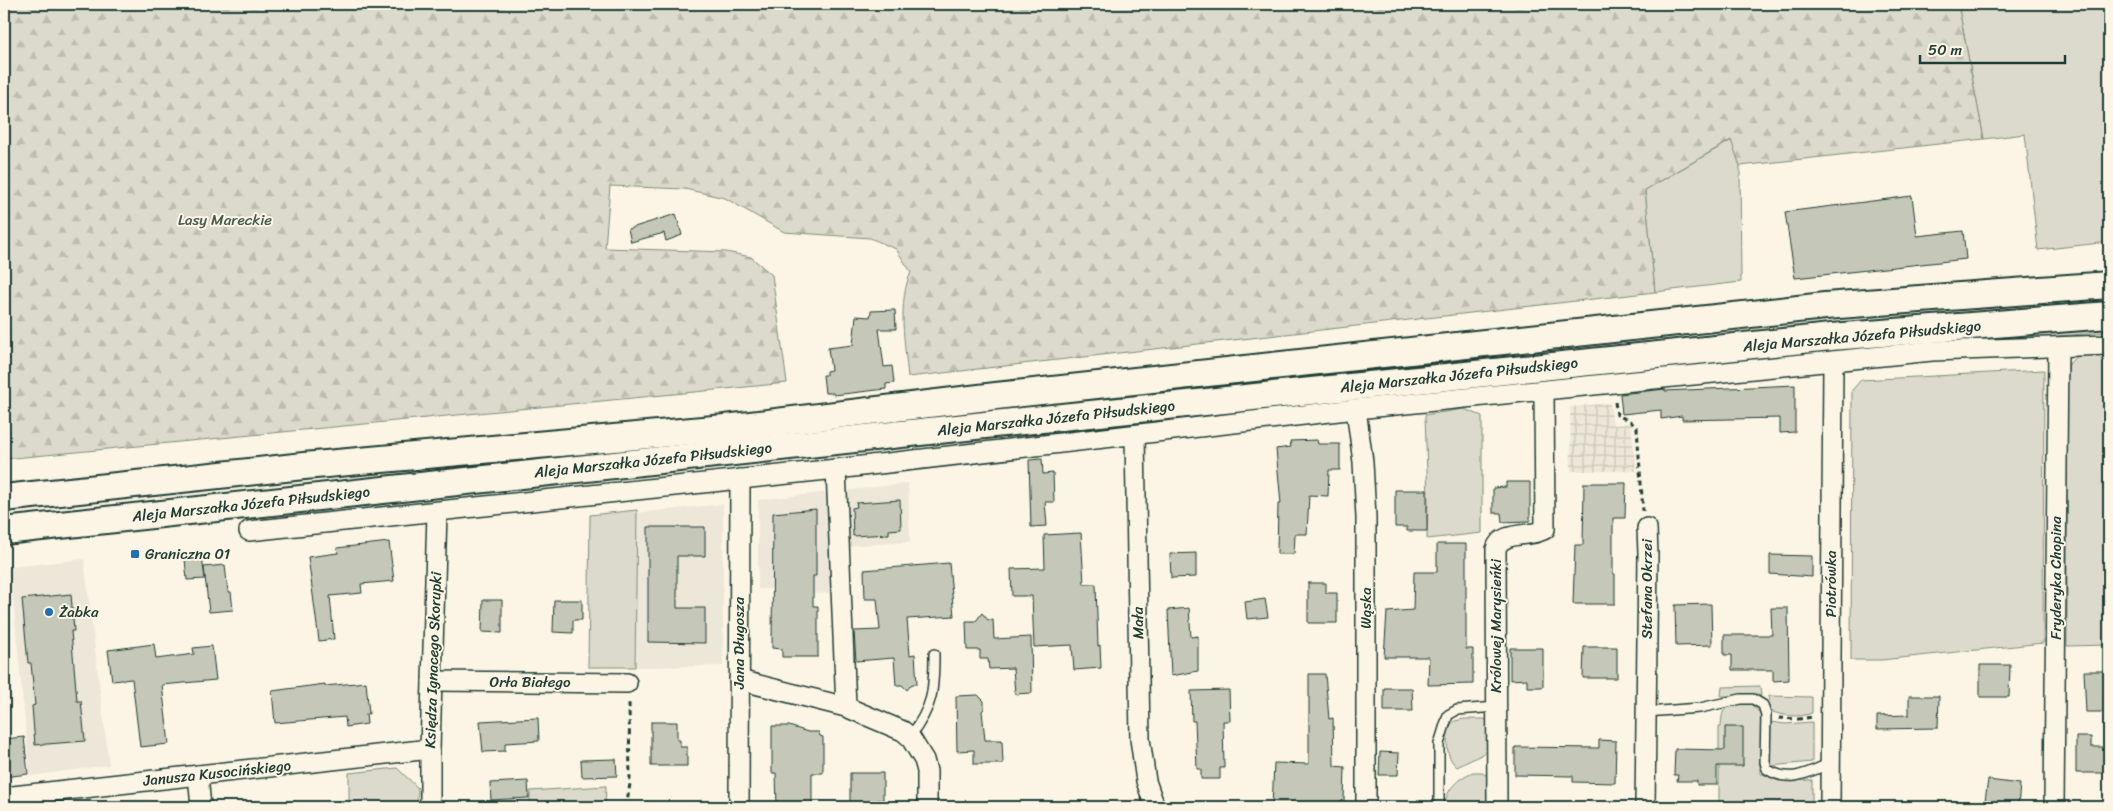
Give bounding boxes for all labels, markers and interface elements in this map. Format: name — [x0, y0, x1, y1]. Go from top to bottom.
scale bar — [1920, 32, 2066, 64]
text: 50 m — [1928, 37, 1963, 63]
park label: Lasy Mareckie — [178, 207, 272, 233]
street label: Aleja Marszałka Józefa Piłsudskiego — [1741, 313, 1983, 359]
street label: Aleja Marszałka Józefa Piłsudskiego — [1338, 350, 1580, 401]
street label: Aleja Marszałka Józefa Piłsudskiego — [935, 393, 1177, 444]
street label: Aleja Marszałka Józefa Piłsudskiego — [532, 435, 774, 486]
street label: Aleja Marszałka Józefa Piłsudskiego — [130, 479, 372, 530]
street label: Fryderyka Chopina — [2043, 516, 2069, 640]
street label: Stefana Okrzei — [1634, 538, 1660, 639]
place label: Graniczna 01 — [145, 541, 230, 567]
marker: Graniczna 01 — [129, 548, 141, 560]
street label: Piotrówka — [1818, 550, 1844, 618]
street label: Królowej Marysieńki — [1483, 558, 1509, 693]
street label: Księdza Ignacego Skorupki — [417, 570, 449, 749]
street label: Wąska — [1353, 587, 1379, 629]
street label: Jana Długosza — [726, 597, 752, 690]
place label: Żabka — [59, 599, 99, 625]
marker: Żabka — [43, 606, 55, 618]
street label: Mała — [1125, 606, 1151, 639]
street label: Orła Białego — [489, 669, 571, 695]
street label: Janusza Kusocińskiego — [141, 752, 293, 794]

